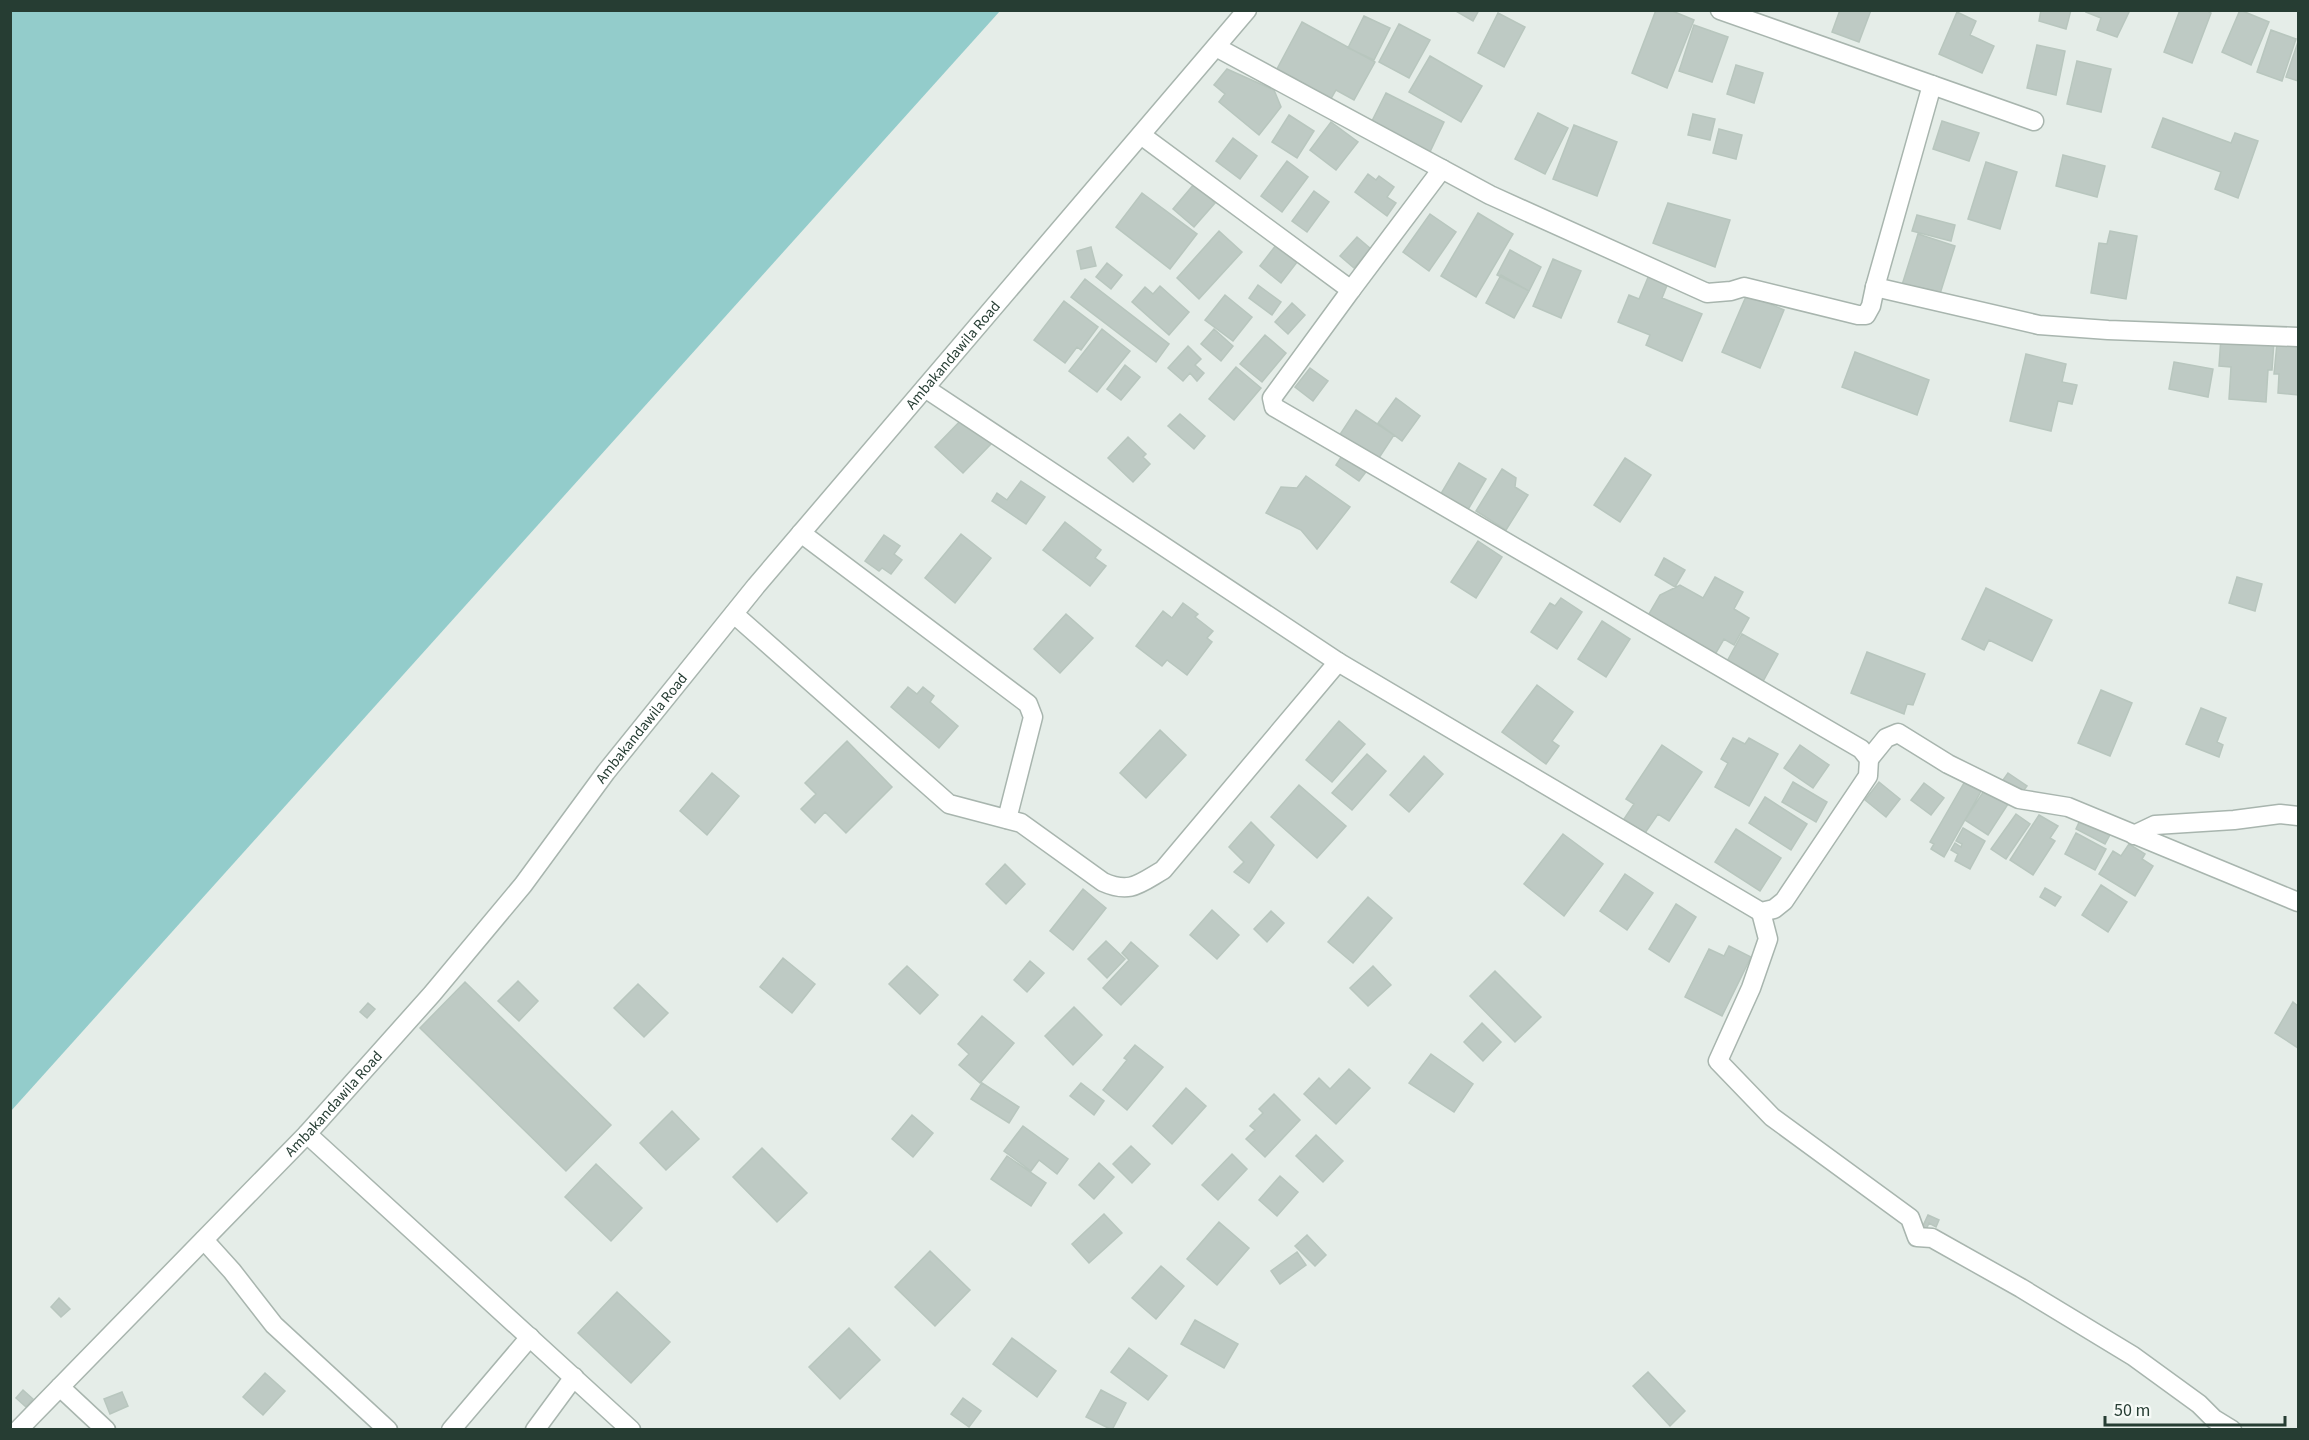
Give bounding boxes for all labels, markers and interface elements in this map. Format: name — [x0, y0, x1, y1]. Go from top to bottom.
street label: Ambakandawila Road — [901, 296, 1005, 414]
street label: Ambakandawila Road — [591, 668, 692, 788]
street label: Ambakandawila Road — [280, 1046, 387, 1161]
scale bar — [2105, 1389, 2285, 1427]
text: 50 m — [2114, 1398, 2150, 1423]

